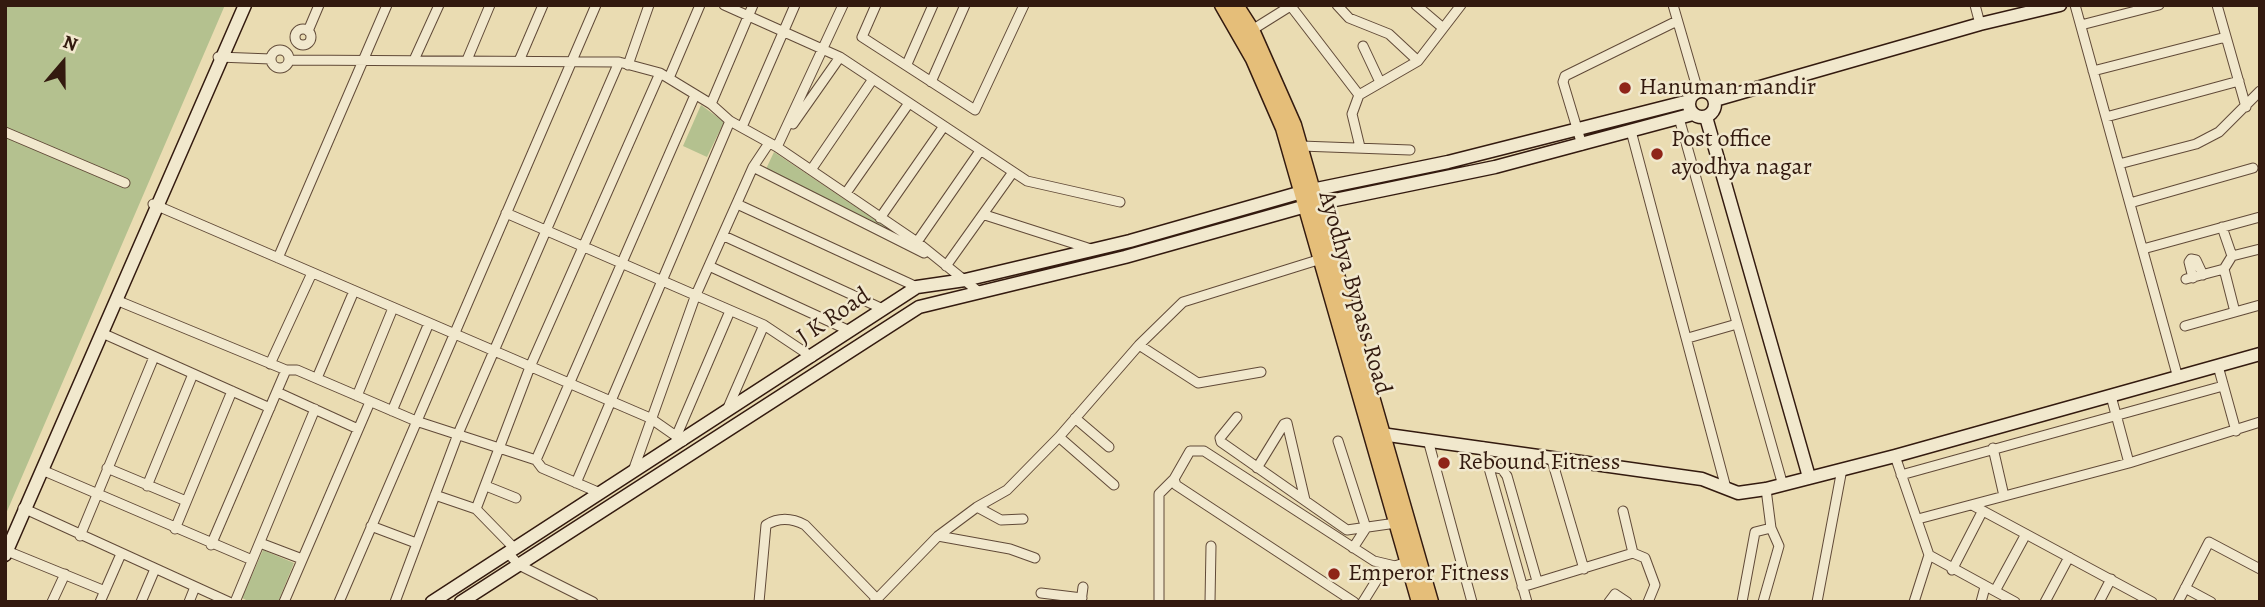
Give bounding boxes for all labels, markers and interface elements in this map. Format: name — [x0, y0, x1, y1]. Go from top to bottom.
north arrow — [28, 28, 98, 98]
text: N — [59, 29, 81, 58]
place label: Hanuman mandir — [1639, 74, 1816, 102]
marker: Hanuman mandir — [1617, 80, 1633, 96]
place label: Post office ayodhya nagar — [1671, 126, 1812, 182]
marker: Post office ayodhya nagar — [1649, 146, 1665, 162]
street label: Ayodhya Bypass Road — [1311, 188, 1397, 398]
street label: J K Road — [792, 282, 876, 352]
place label: Rebound Fitness — [1458, 449, 1620, 477]
marker: Rebound Fitness — [1436, 455, 1452, 471]
place label: Emperor Fitness — [1348, 560, 1509, 588]
marker: Emperor Fitness — [1326, 566, 1342, 582]

